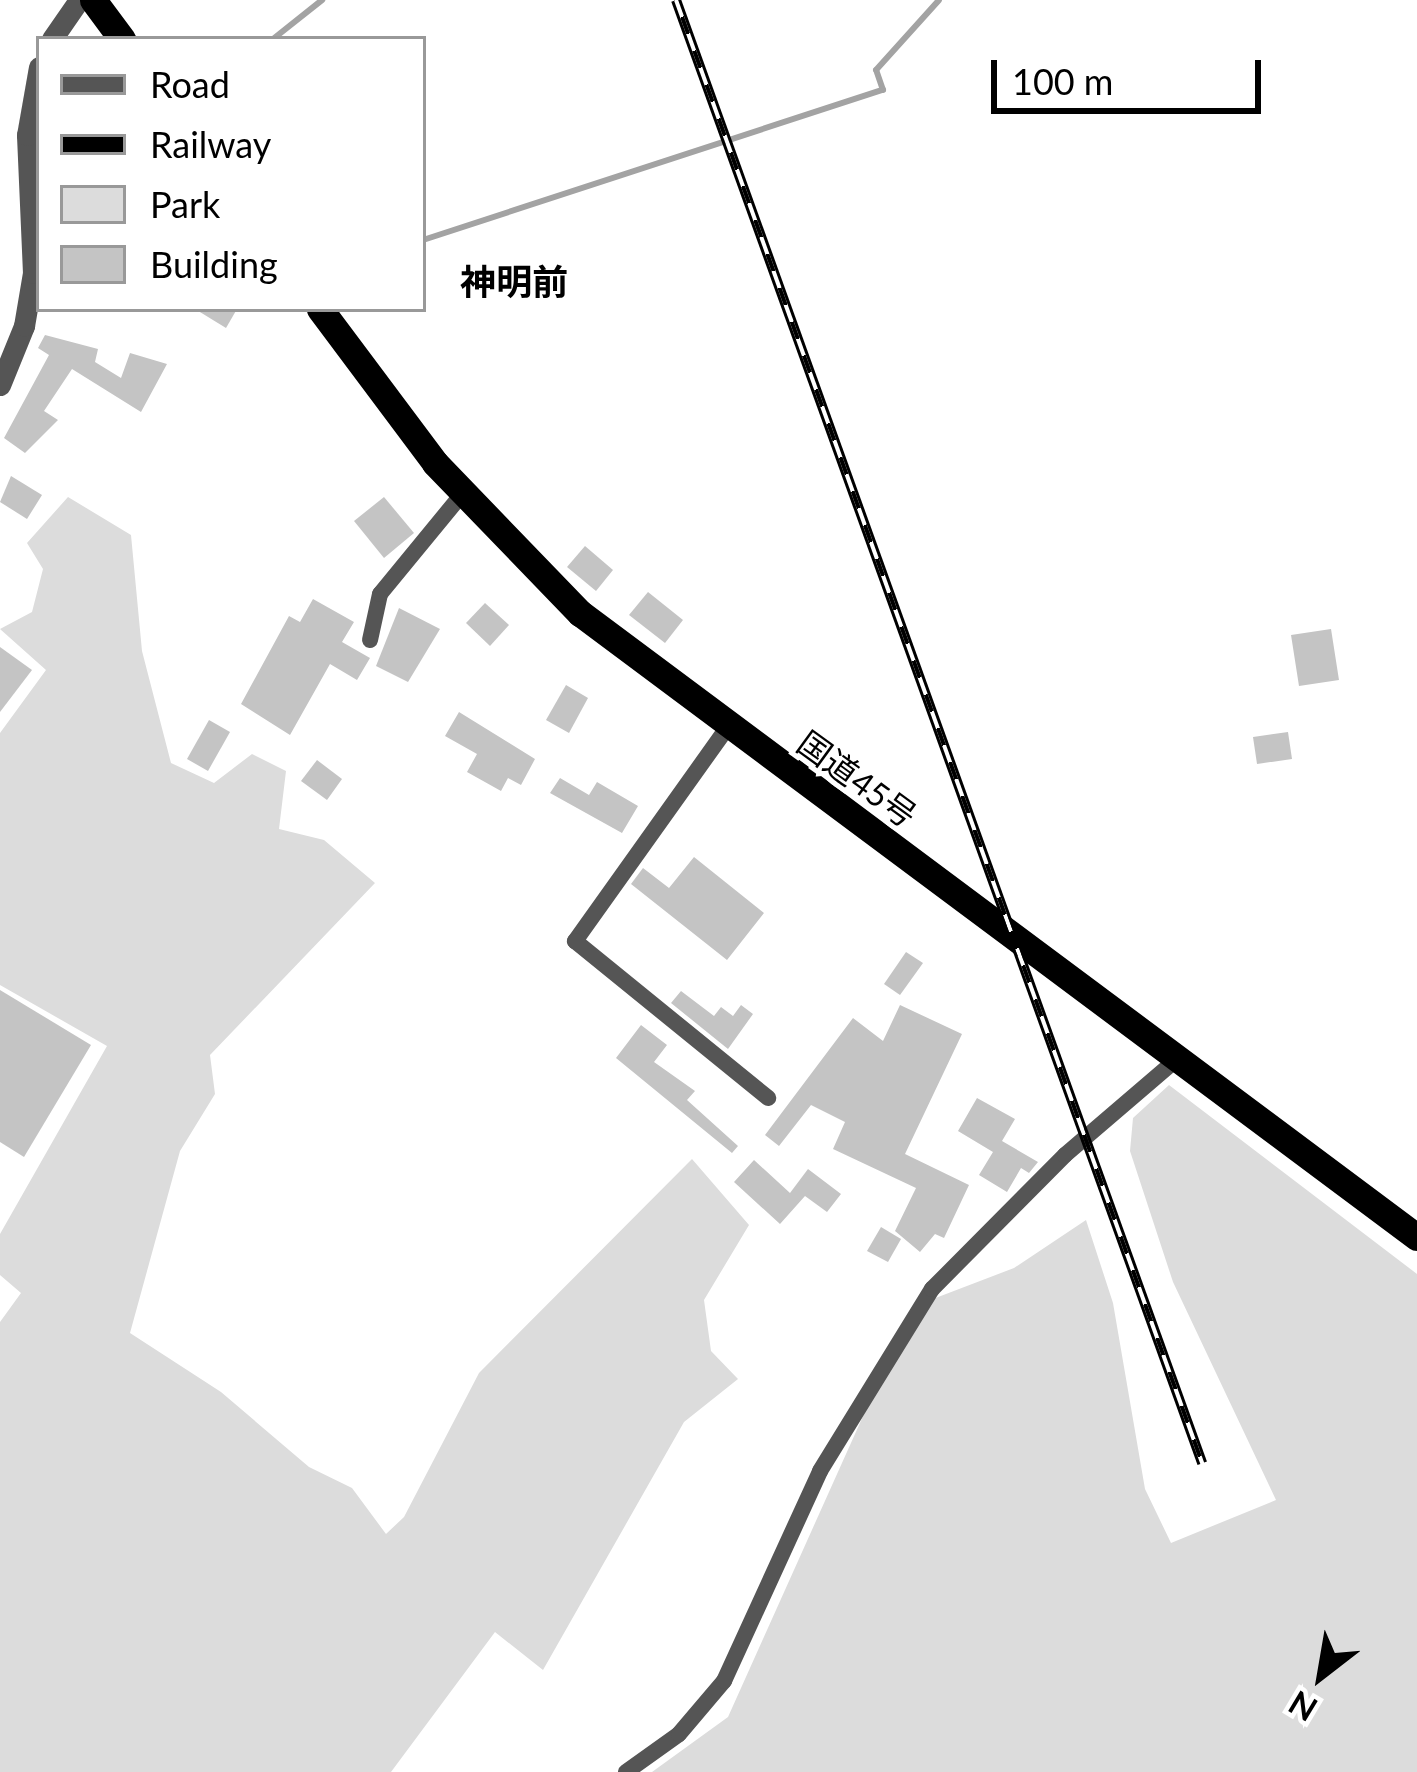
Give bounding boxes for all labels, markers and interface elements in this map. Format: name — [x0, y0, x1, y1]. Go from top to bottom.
legend — [36, 36, 426, 312]
scale bar — [997, 36, 1267, 110]
text: 100 m — [1012, 59, 1113, 103]
text: Road — [150, 62, 230, 106]
text: Railway — [150, 122, 271, 166]
text: Park — [150, 182, 220, 226]
text: Building — [150, 242, 278, 286]
district label: 神明前 — [460, 260, 568, 304]
street label: 国道45号 — [790, 723, 924, 835]
north arrow — [1261, 1616, 1381, 1736]
text: N — [1281, 1683, 1324, 1731]

